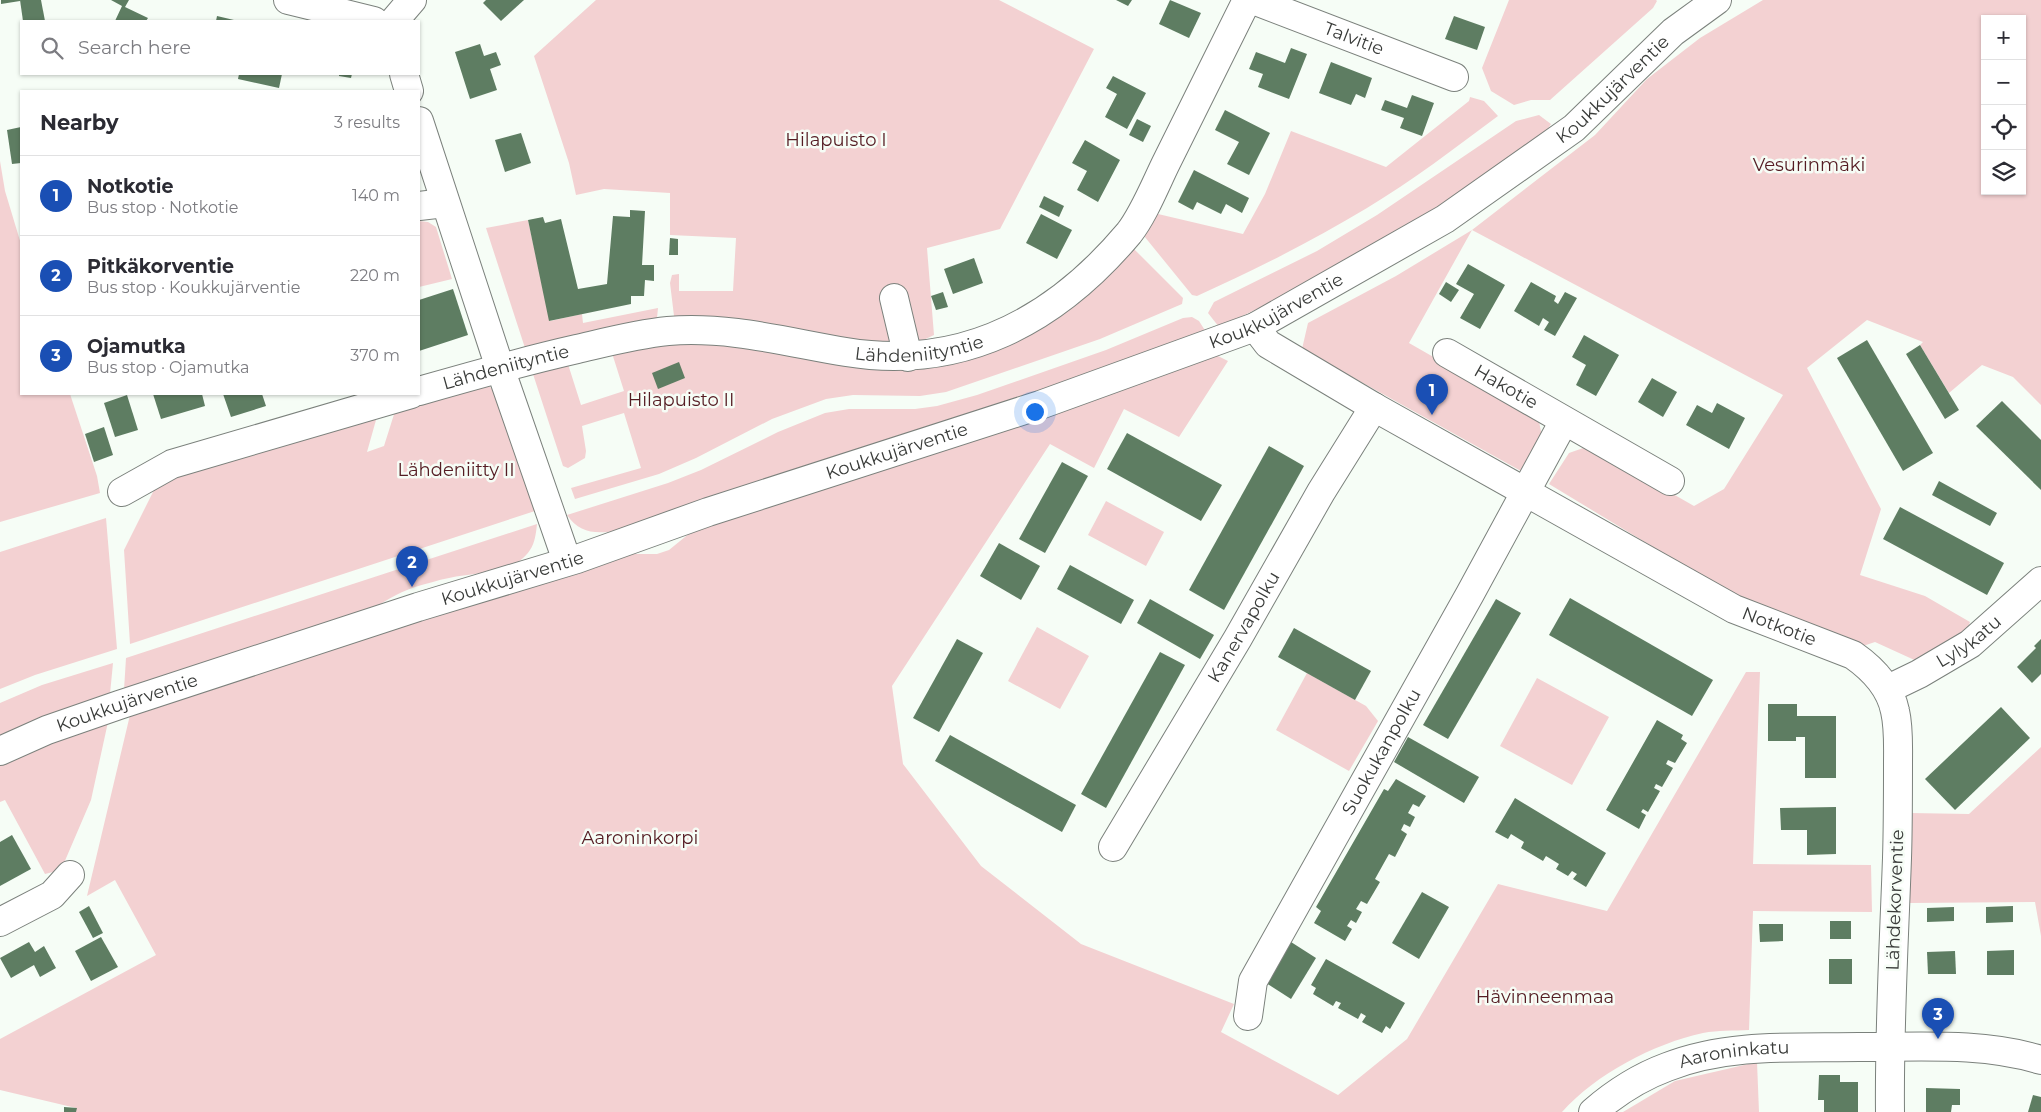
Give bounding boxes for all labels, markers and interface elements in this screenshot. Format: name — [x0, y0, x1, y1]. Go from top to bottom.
map controls — [1981, 15, 2026, 195]
button: + — [1981, 15, 2026, 60]
street label: Talvitie — [1321, 17, 1387, 60]
search box — [20, 20, 420, 75]
street label: Koukkujärventie — [1552, 31, 1674, 148]
icon: search — [38, 34, 66, 62]
text: Search here — [78, 36, 191, 59]
button: − — [1981, 60, 2026, 105]
button: locate — [1981, 105, 2026, 150]
text: Nearby — [40, 110, 119, 135]
text: 3 results — [334, 113, 400, 132]
park label: Hilapuisto I — [785, 129, 887, 151]
button: layers — [1981, 150, 2026, 195]
park label: Vesurinmäki — [1753, 154, 1865, 176]
text: Notkotie — [87, 175, 174, 198]
text: 1 — [53, 186, 59, 205]
text: 140 m — [352, 186, 400, 205]
text: Bus stop · Notkotie — [87, 198, 238, 217]
text: Pitkäkorventie — [87, 255, 234, 278]
text: 2 — [51, 266, 61, 285]
text: 220 m — [350, 266, 400, 285]
street label: Koukkujärventie — [1206, 268, 1347, 354]
text: Bus stop · Koukkujärventie — [87, 278, 300, 297]
street label: Lähdeniityntie — [854, 330, 986, 367]
text: Ojamutka — [87, 335, 186, 358]
street label: Lähdeniityntie — [440, 340, 571, 395]
text: 3 — [51, 346, 61, 365]
text: 370 m — [350, 346, 400, 365]
text: Bus stop · Ojamutka — [87, 358, 249, 377]
street label: Hakotie — [1470, 360, 1542, 414]
pin: 1 — [1416, 374, 1448, 415]
park label: Hilapuisto II — [628, 389, 734, 411]
your location — [1022, 399, 1048, 425]
street label: Koukkujärventie — [823, 418, 971, 484]
park label: Lähdeniitty II — [397, 459, 515, 481]
pin: 2 — [396, 546, 428, 587]
street label: Koukkujärventie — [438, 546, 587, 610]
street label: Kanervapolku — [1203, 567, 1285, 687]
street label: Notkotie — [1739, 602, 1820, 651]
street label: Lylykatu — [1932, 610, 2006, 672]
street label: Koukkujärventie — [53, 669, 201, 737]
street label: Suokukanpolku — [1337, 685, 1426, 819]
park label: Aaroninkorpi — [582, 827, 698, 849]
street label: Lähdekorventie — [1882, 829, 1908, 971]
park label: Hävinneenmaa — [1476, 986, 1614, 1008]
pin: 3 — [1922, 998, 1954, 1039]
street label: Aaroninkatu — [1676, 1036, 1790, 1073]

